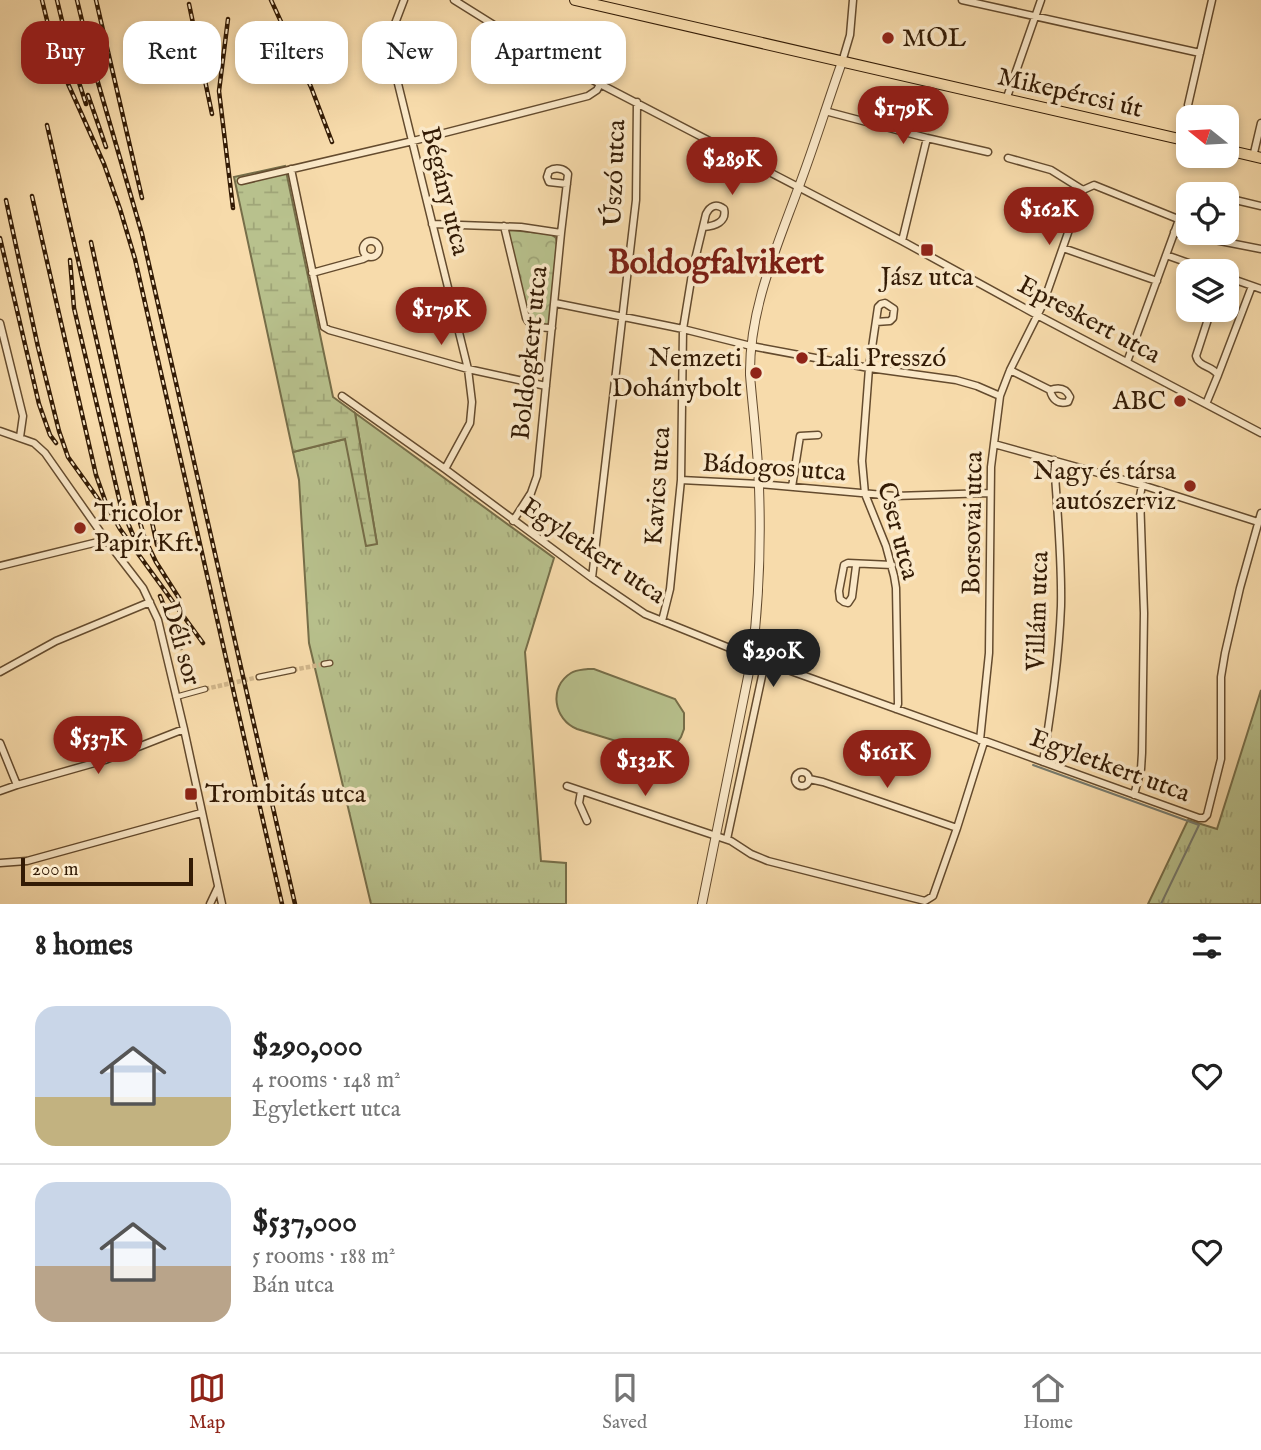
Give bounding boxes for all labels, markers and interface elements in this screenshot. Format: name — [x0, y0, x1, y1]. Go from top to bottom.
chip: Buy — [21, 21, 109, 84]
chip: Rent — [123, 21, 221, 84]
chip: Filters — [235, 21, 348, 84]
chip: New — [362, 21, 457, 84]
chip: Apartment — [471, 21, 626, 84]
place label: MOL — [902, 22, 966, 55]
marker: MOL — [880, 30, 896, 46]
street label: Mikepércsi út — [994, 60, 1146, 126]
pin: $179K — [854, 86, 952, 146]
text: $179K — [874, 94, 932, 123]
north arrow — [1176, 105, 1239, 168]
map controls — [1176, 105, 1239, 322]
street label: Úszó utca — [597, 118, 633, 227]
street label: Bégány utca — [413, 123, 477, 259]
pin: $289K — [683, 138, 781, 197]
text: $289K — [702, 145, 762, 174]
button: locate — [1176, 182, 1239, 245]
pin: $162K — [1000, 188, 1098, 247]
text: $162K — [1020, 195, 1078, 224]
marker: Jász utca — [919, 242, 935, 258]
district label: Boldogfalvikert — [608, 243, 825, 285]
button: layers — [1176, 259, 1239, 322]
place label: Jász utca — [878, 261, 974, 294]
street label: Boldogkert utca — [504, 264, 556, 442]
street label: Epreskert utca — [1012, 269, 1167, 372]
pin: $179K — [392, 288, 490, 347]
text: $179K — [412, 295, 470, 324]
place label: Nemzeti Dohánybolt — [612, 342, 742, 405]
place label: Lali Presszó — [816, 342, 946, 375]
marker: Lali Presszó — [794, 350, 810, 366]
marker: Nemzeti Dohánybolt — [748, 365, 764, 381]
place label: ABC — [1112, 385, 1166, 418]
marker: ABC — [1172, 393, 1188, 409]
street label: Kavics utca — [637, 425, 679, 546]
street label: Bádogos utca — [701, 447, 848, 490]
street label: Borsovai utca — [955, 450, 991, 595]
place label: Nagy és társa autószerviz — [1033, 455, 1177, 518]
marker: Nagy és társa autószerviz — [1182, 478, 1198, 494]
street label: Cser utca — [869, 479, 927, 584]
street label: Egyletkert utca — [514, 490, 672, 612]
place label: Tricolor Papír Kft. — [94, 497, 199, 560]
marker: Tricolor Papír Kft. — [72, 520, 88, 536]
street label: Villám utca — [1019, 550, 1057, 673]
street label: Déli sor — [153, 599, 209, 690]
pin: $290K — [724, 630, 822, 689]
text: $290K — [742, 637, 804, 666]
pin: $537K — [49, 716, 147, 776]
street label: Egyletkert utca — [1025, 722, 1195, 810]
text: $537K — [69, 724, 127, 753]
pin: $161K — [838, 730, 936, 790]
pin: $132K — [596, 738, 694, 798]
text: $161K — [859, 738, 915, 767]
text: $132K — [616, 746, 674, 775]
place label: Trombitás utca — [205, 778, 367, 811]
marker: Trombitás utca — [183, 786, 199, 802]
scale bar — [21, 855, 192, 887]
text: 200 m — [32, 858, 78, 882]
text: 8 homes — [35, 927, 133, 965]
icon: filters — [1188, 927, 1226, 965]
text: $290,000 — [252, 1028, 363, 1066]
icon: home — [91, 1034, 175, 1118]
icon: heart — [1188, 1057, 1226, 1095]
text: 4 rooms · 148 m² — [252, 1066, 401, 1095]
text: Egyletkert utca — [252, 1095, 401, 1124]
text: $537,000 — [252, 1204, 357, 1242]
icon: home — [91, 1210, 175, 1294]
icon: heart — [1188, 1233, 1226, 1271]
text: 5 rooms · 188 m² — [252, 1242, 395, 1271]
text: Bán utca — [252, 1271, 334, 1300]
tab: Map — [188, 1369, 226, 1435]
tab: Saved — [602, 1369, 647, 1435]
tab: Home — [1023, 1369, 1073, 1435]

